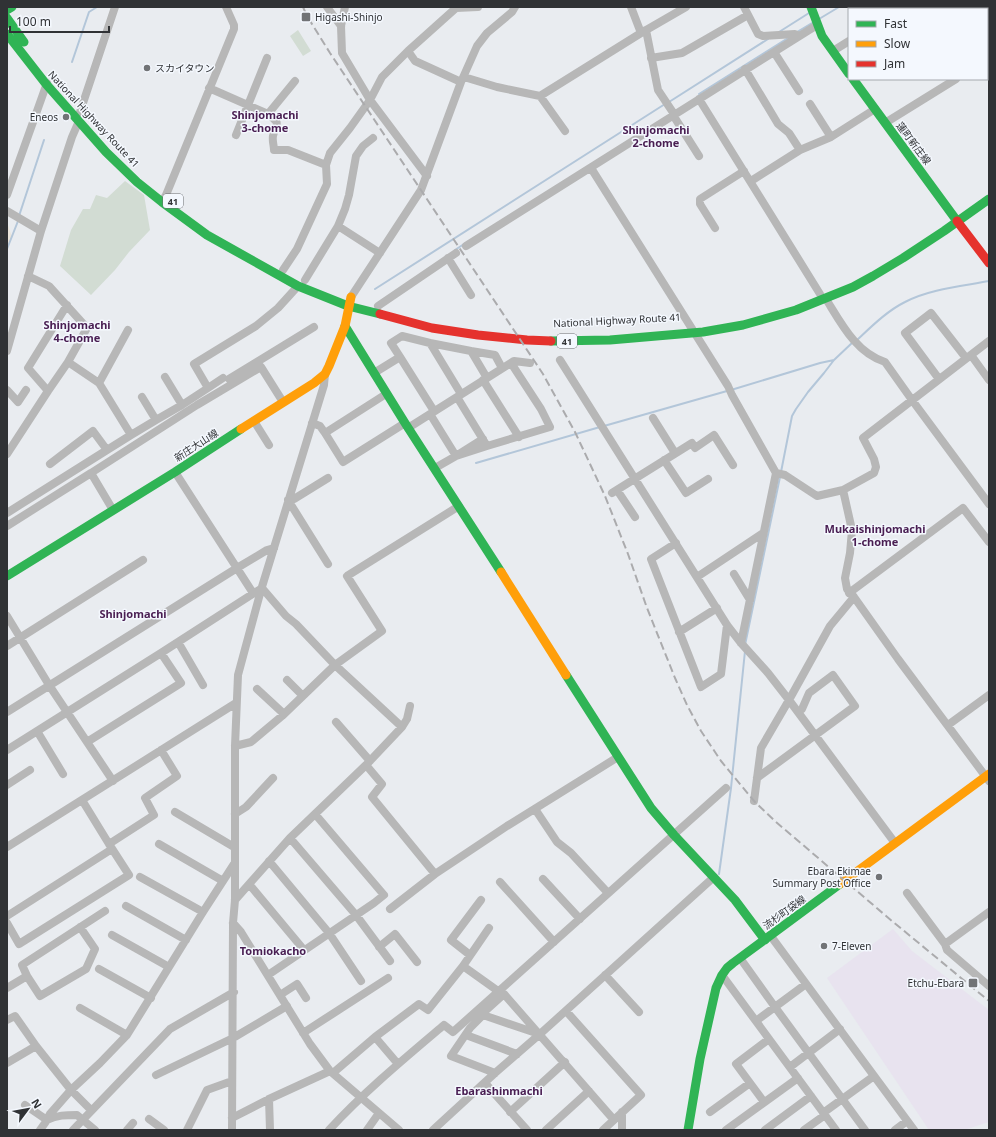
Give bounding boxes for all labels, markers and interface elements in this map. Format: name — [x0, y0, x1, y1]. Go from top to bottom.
scale bar — [10, 8, 109, 34]
legend — [848, 8, 988, 80]
place label: Higashi-Shinjo — [315, 10, 383, 24]
marker: Higashi-Shinjo — [300, 11, 312, 23]
text: 100 m — [16, 13, 51, 30]
text: Fast — [884, 15, 908, 32]
text: Slow — [884, 35, 911, 52]
text: Jam — [883, 55, 905, 72]
place label: スカイタウン — [155, 61, 215, 75]
marker: スカイタウン — [142, 63, 152, 73]
street label: National Highway Route 41 — [45, 68, 143, 170]
district label: Shinjomachi 3-chome — [231, 107, 299, 135]
place label: Eneos — [30, 110, 58, 124]
marker: Eneos — [61, 112, 71, 122]
street label: 蓮町新庄線 — [893, 119, 935, 167]
district label: Shinjomachi 2-chome — [622, 122, 690, 150]
road number: 41 — [163, 194, 183, 208]
street label: National Highway Route 41 — [553, 310, 681, 330]
district label: Shinjomachi 4-chome — [43, 317, 111, 345]
road number: 41 — [557, 334, 577, 348]
street label: 新庄大山線 — [171, 426, 221, 464]
district label: Mukaishinjomachi 1-chome — [825, 521, 925, 549]
district label: Shinjomachi — [99, 606, 167, 621]
place label: Ebara Ekimae Summary Post Office — [772, 864, 871, 890]
marker: Ebara Ekimae Summary Post Office — [874, 872, 884, 882]
street label: 流杉町袋線 — [760, 892, 808, 932]
place label: 7-Eleven — [832, 939, 871, 953]
marker: 7-Eleven — [819, 941, 829, 951]
district label: Tomiokacho — [240, 943, 306, 958]
place label: Etchu-Ebara — [908, 976, 964, 990]
marker: Etchu-Ebara — [967, 977, 979, 989]
district label: Ebarashinmachi — [455, 1083, 543, 1098]
north arrow — [8, 1089, 48, 1129]
text: N — [28, 1096, 46, 1111]

